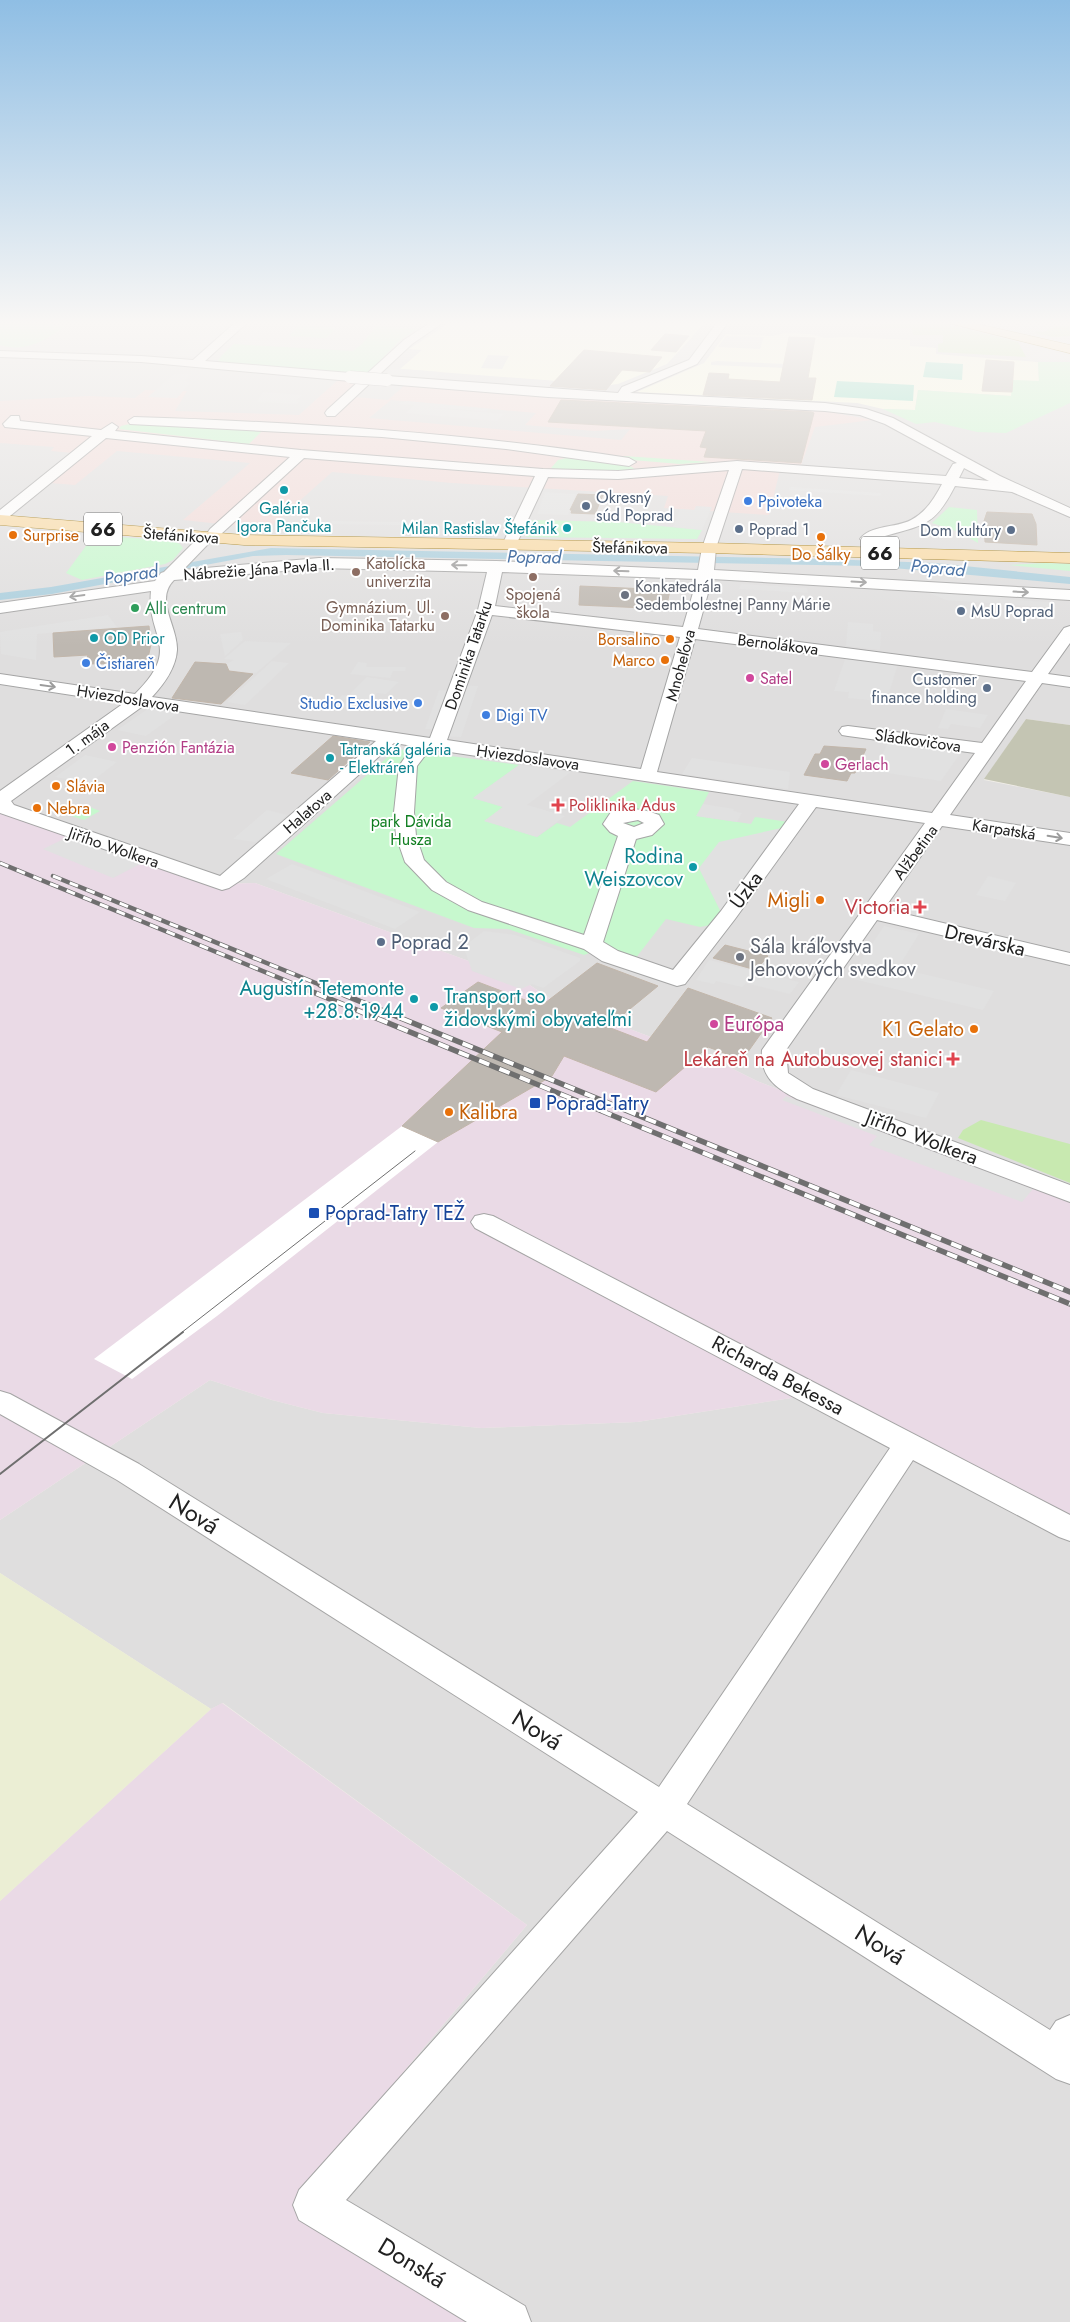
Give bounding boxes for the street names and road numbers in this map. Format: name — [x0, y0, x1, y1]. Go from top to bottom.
road number: 66 — [84, 512, 122, 546]
street label: Štefánikova — [142, 521, 220, 550]
street label: Štefánikova — [592, 535, 668, 560]
road number: 66 — [861, 536, 899, 570]
street label: Nábrežie Jána Pavla II. — [183, 553, 335, 586]
street label: Dominika Tatarku — [439, 597, 498, 713]
street label: Mnoheľova — [660, 627, 701, 704]
street label: Bernolákova — [736, 628, 820, 661]
street label: Hviezdoslavova — [75, 679, 181, 718]
street label: 1. mája — [61, 714, 114, 761]
street label: Sládkovičova — [873, 723, 962, 758]
street label: Hviezdoslavova — [475, 739, 581, 776]
street label: Halatova — [278, 784, 337, 839]
street label: Karpatská — [970, 813, 1037, 846]
street label: Alžbetina — [888, 820, 943, 885]
street label: Jiřího Wolkera — [63, 821, 162, 874]
street label: Úzka — [723, 866, 770, 915]
street label: Drevárska — [942, 917, 1028, 964]
street label: Jiřího Wolkera — [859, 1102, 982, 1172]
street label: Richarda Bekessa — [707, 1328, 849, 1423]
street label: Nová — [162, 1485, 226, 1543]
street label: Nová — [505, 1701, 569, 1759]
street label: Nová — [848, 1916, 912, 1974]
street label: Donská — [372, 2229, 453, 2297]

